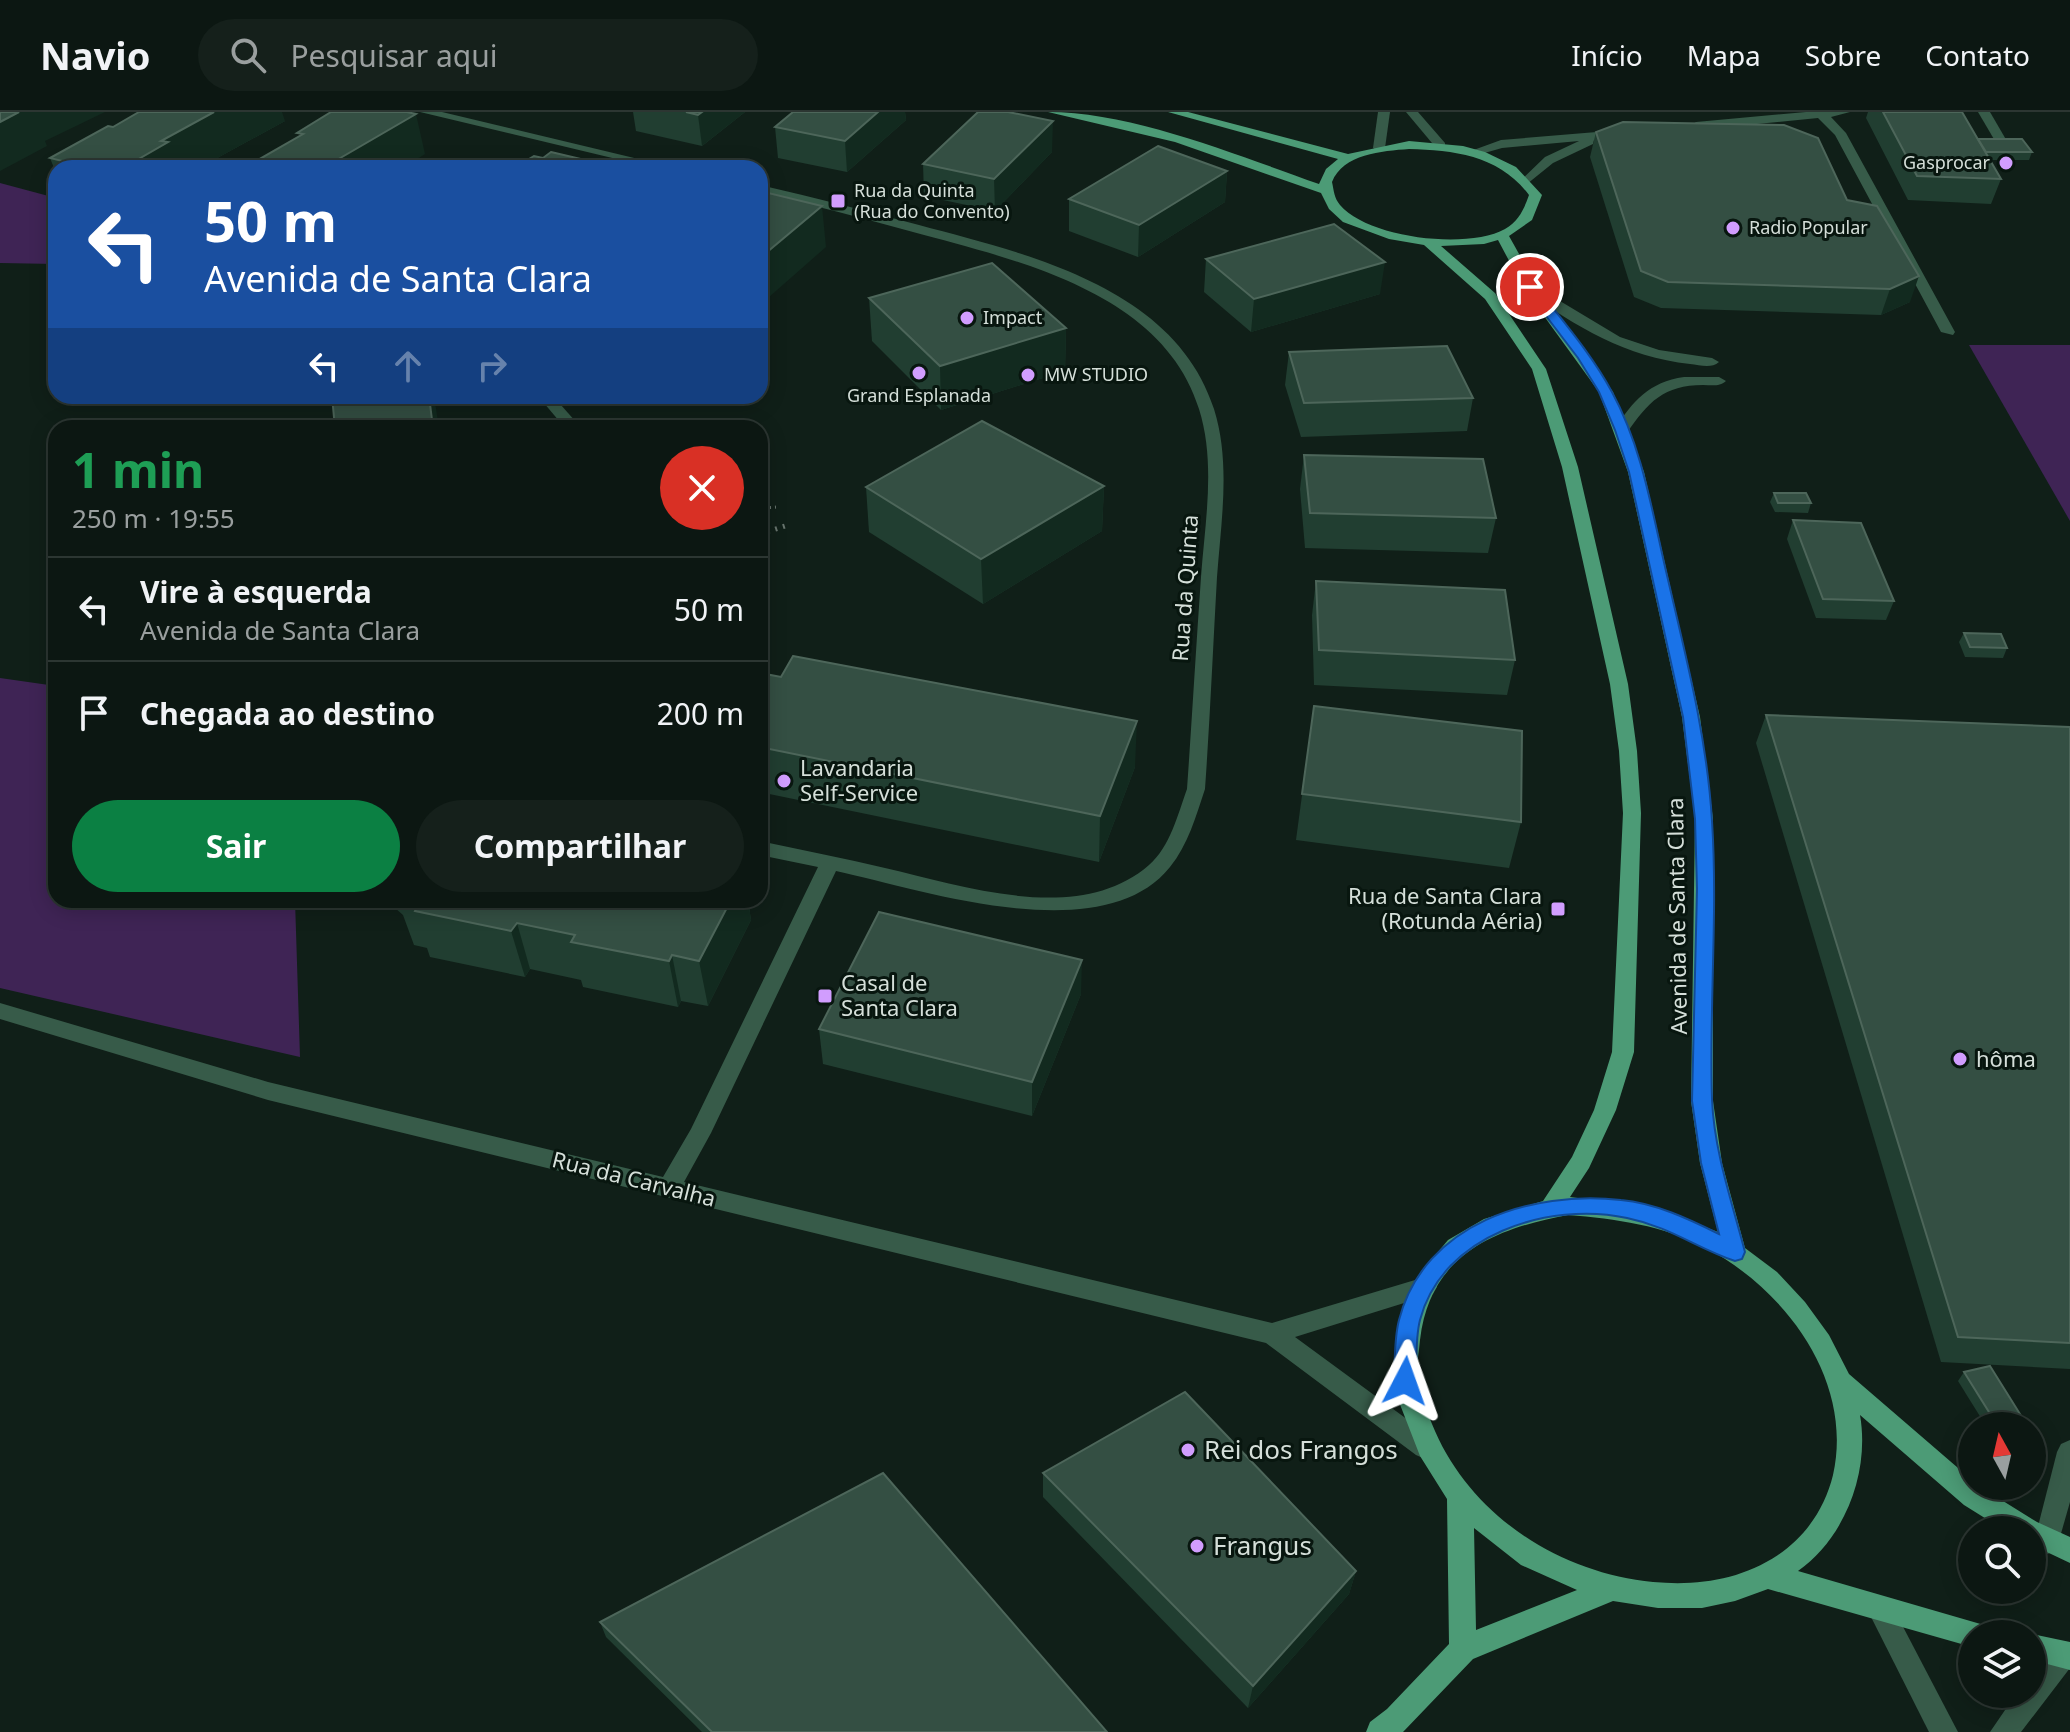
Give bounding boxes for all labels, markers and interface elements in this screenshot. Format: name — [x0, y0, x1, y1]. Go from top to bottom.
search box — [198, 19, 758, 91]
text: Navio — [40, 29, 150, 81]
icon: search — [226, 33, 270, 77]
text: Pesquisar aqui — [290, 35, 498, 76]
text: Início — [1571, 36, 1643, 74]
text: Mapa — [1687, 36, 1761, 74]
text: Sobre — [1805, 36, 1881, 74]
text: Contato — [1925, 36, 2030, 74]
place label: Gasprocar — [1903, 150, 1991, 174]
marker: Gasprocar — [1997, 154, 2015, 172]
place label: Rua da Quinta (Rua do Convento) — [854, 178, 1010, 223]
text: 50 m — [204, 182, 337, 258]
icon: left — [72, 192, 176, 296]
marker: Rua da Quinta (Rua do Convento) — [829, 192, 847, 210]
place label: Radio Popular — [1749, 215, 1868, 239]
marker: Radio Popular — [1724, 219, 1742, 237]
pin — [1496, 253, 1564, 321]
text: Avenida de Santa Clara — [204, 254, 592, 303]
icon: arrive — [1508, 265, 1552, 309]
place label: Impact — [983, 305, 1043, 329]
marker: Impact — [958, 309, 976, 327]
icon: left — [302, 344, 346, 388]
icon: ahead — [386, 344, 430, 388]
icon: right — [470, 344, 514, 388]
place label: MW STUDIO — [1044, 362, 1148, 386]
marker: Grand Esplanada — [910, 364, 928, 382]
marker: MW STUDIO — [1019, 366, 1037, 384]
place label: Grand Esplanada — [847, 383, 991, 407]
text: 1 min — [72, 437, 204, 502]
button: close — [660, 446, 744, 530]
text: 250 m · 19:55 — [72, 500, 235, 536]
street label: Rua da Quinta — [1164, 513, 1204, 662]
text: Vire à esquerda — [140, 571, 372, 612]
icon: left — [72, 587, 116, 631]
text: 50 m — [674, 589, 744, 630]
text: Avenida de Santa Clara — [140, 612, 420, 648]
icon: arrive — [72, 691, 116, 735]
text: Chegada ao destino — [140, 693, 435, 734]
text: 200 m — [657, 693, 744, 734]
place label: Lavandaria Self-Service — [800, 752, 918, 807]
marker: Lavandaria Self-Service — [775, 772, 793, 790]
street label: Avenida de Santa Clara — [1659, 797, 1693, 1035]
button: Sair — [72, 800, 400, 892]
button: Compartilhar — [416, 800, 744, 892]
place label: Rua de Santa Clara (Rotunda Aéria) — [1348, 880, 1542, 935]
marker: Rua de Santa Clara (Rotunda Aéria) — [1549, 900, 1567, 918]
place label: Casal de Santa Clara — [841, 967, 958, 1022]
marker: Casal de Santa Clara — [816, 987, 834, 1005]
place label: hôma — [1976, 1043, 2036, 1073]
marker: hôma — [1951, 1050, 1969, 1068]
street label: Rua da Carvalha — [549, 1143, 719, 1213]
position arrow — [1363, 1339, 1447, 1423]
north arrow — [1958, 1412, 2046, 1500]
map controls — [1958, 1412, 2046, 1708]
place label: Rei dos Frangos — [1204, 1431, 1398, 1467]
marker: Rei dos Frangos — [1179, 1441, 1197, 1459]
button: search — [1958, 1516, 2046, 1604]
place label: Frangus — [1213, 1527, 1312, 1563]
marker: Frangus — [1188, 1537, 1206, 1555]
button: layers — [1958, 1620, 2046, 1708]

